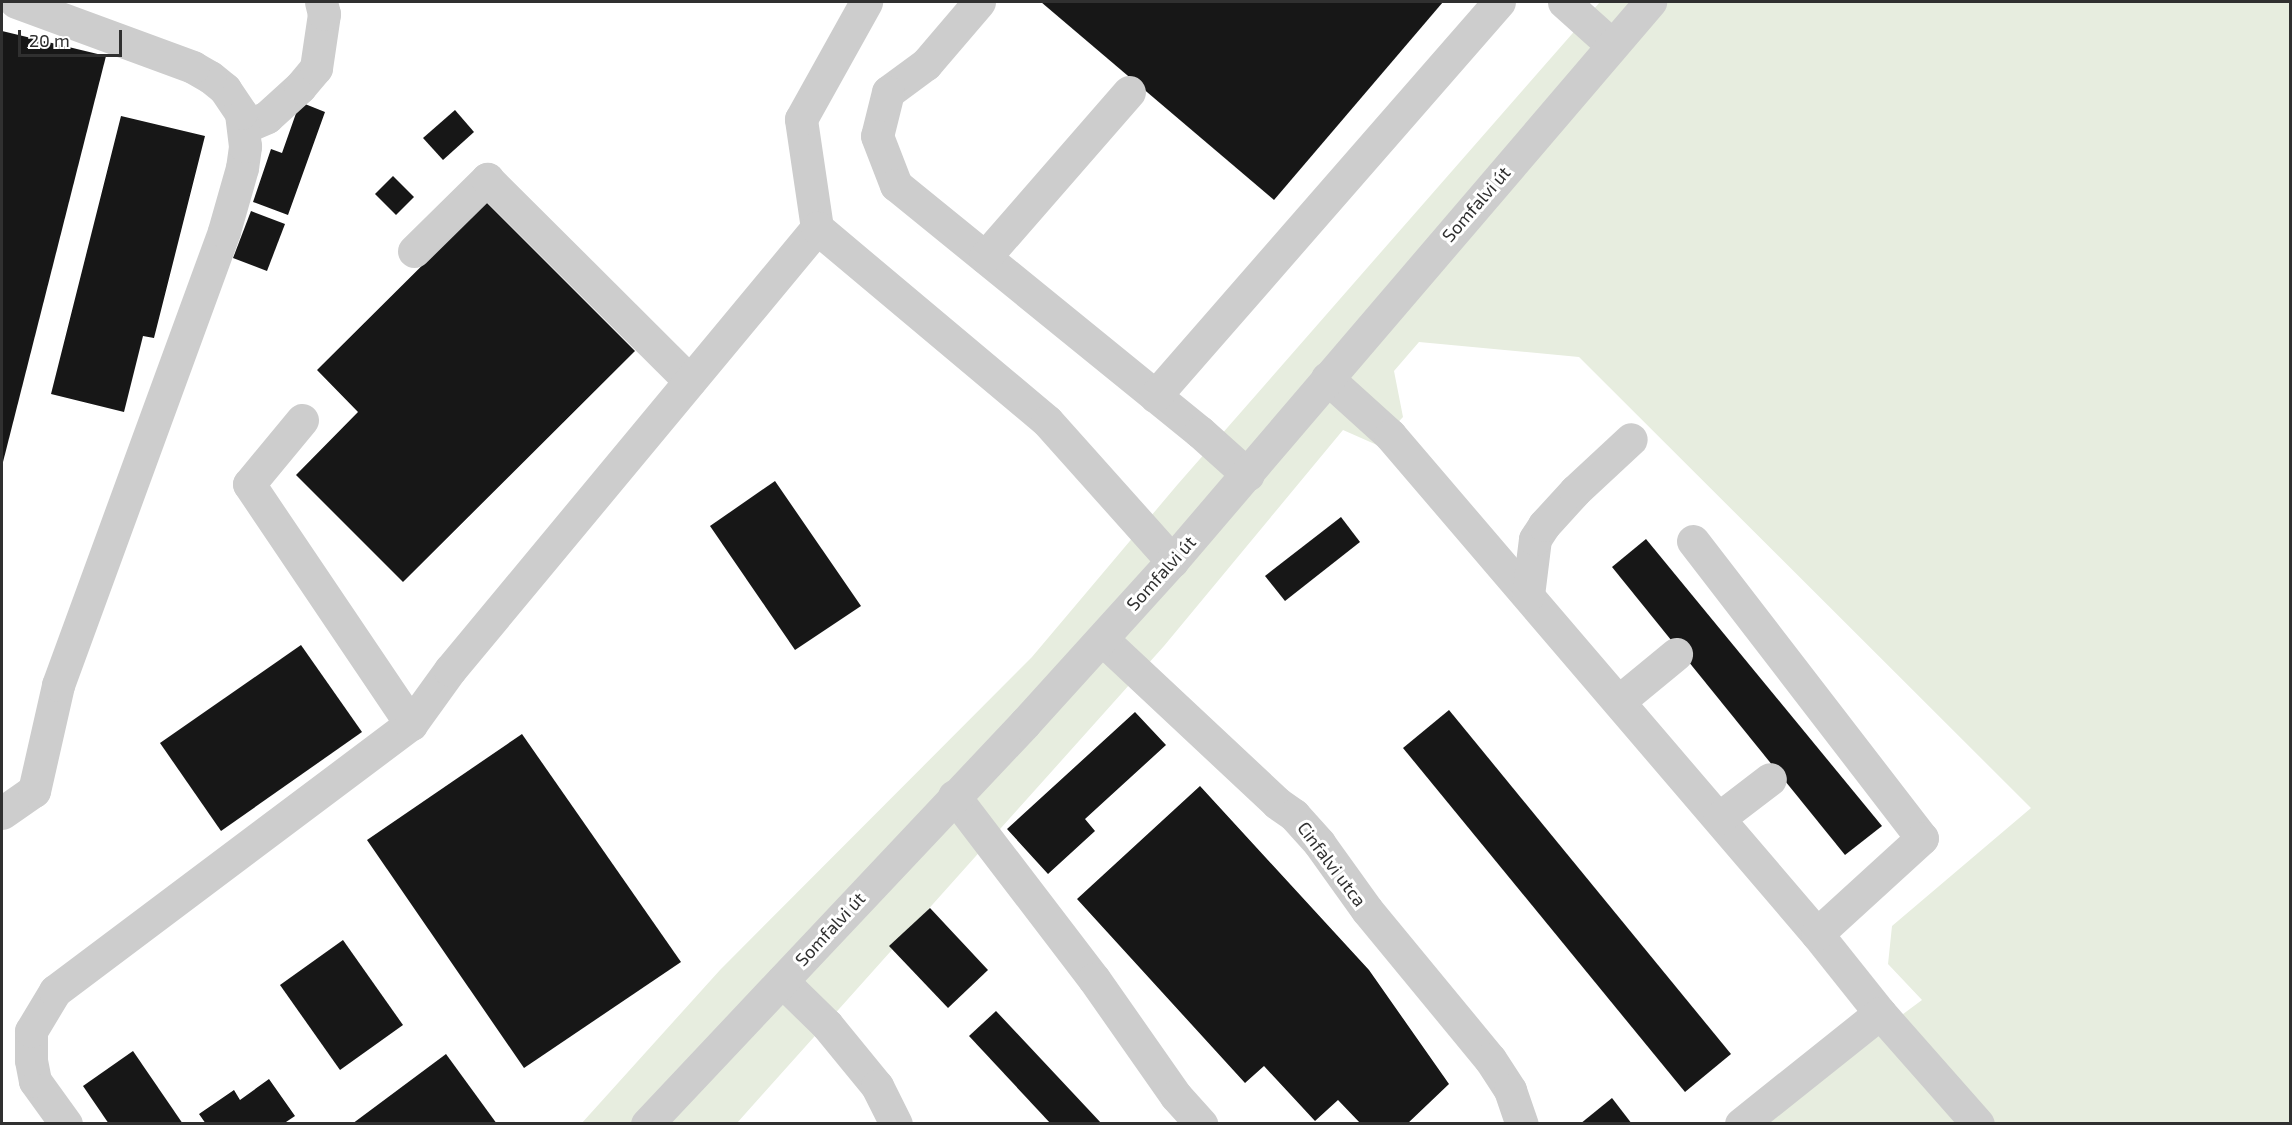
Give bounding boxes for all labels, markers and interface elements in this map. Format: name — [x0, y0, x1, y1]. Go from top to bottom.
scale bar — [21, 18, 124, 56]
text: 20 m — [29, 29, 70, 51]
street label: Somfalvi út — [1437, 162, 1515, 246]
street label: Somfalvi út — [1122, 531, 1200, 615]
street label: Cinfalvi utca — [1293, 817, 1371, 911]
street label: Somfalvi út — [790, 888, 870, 970]

